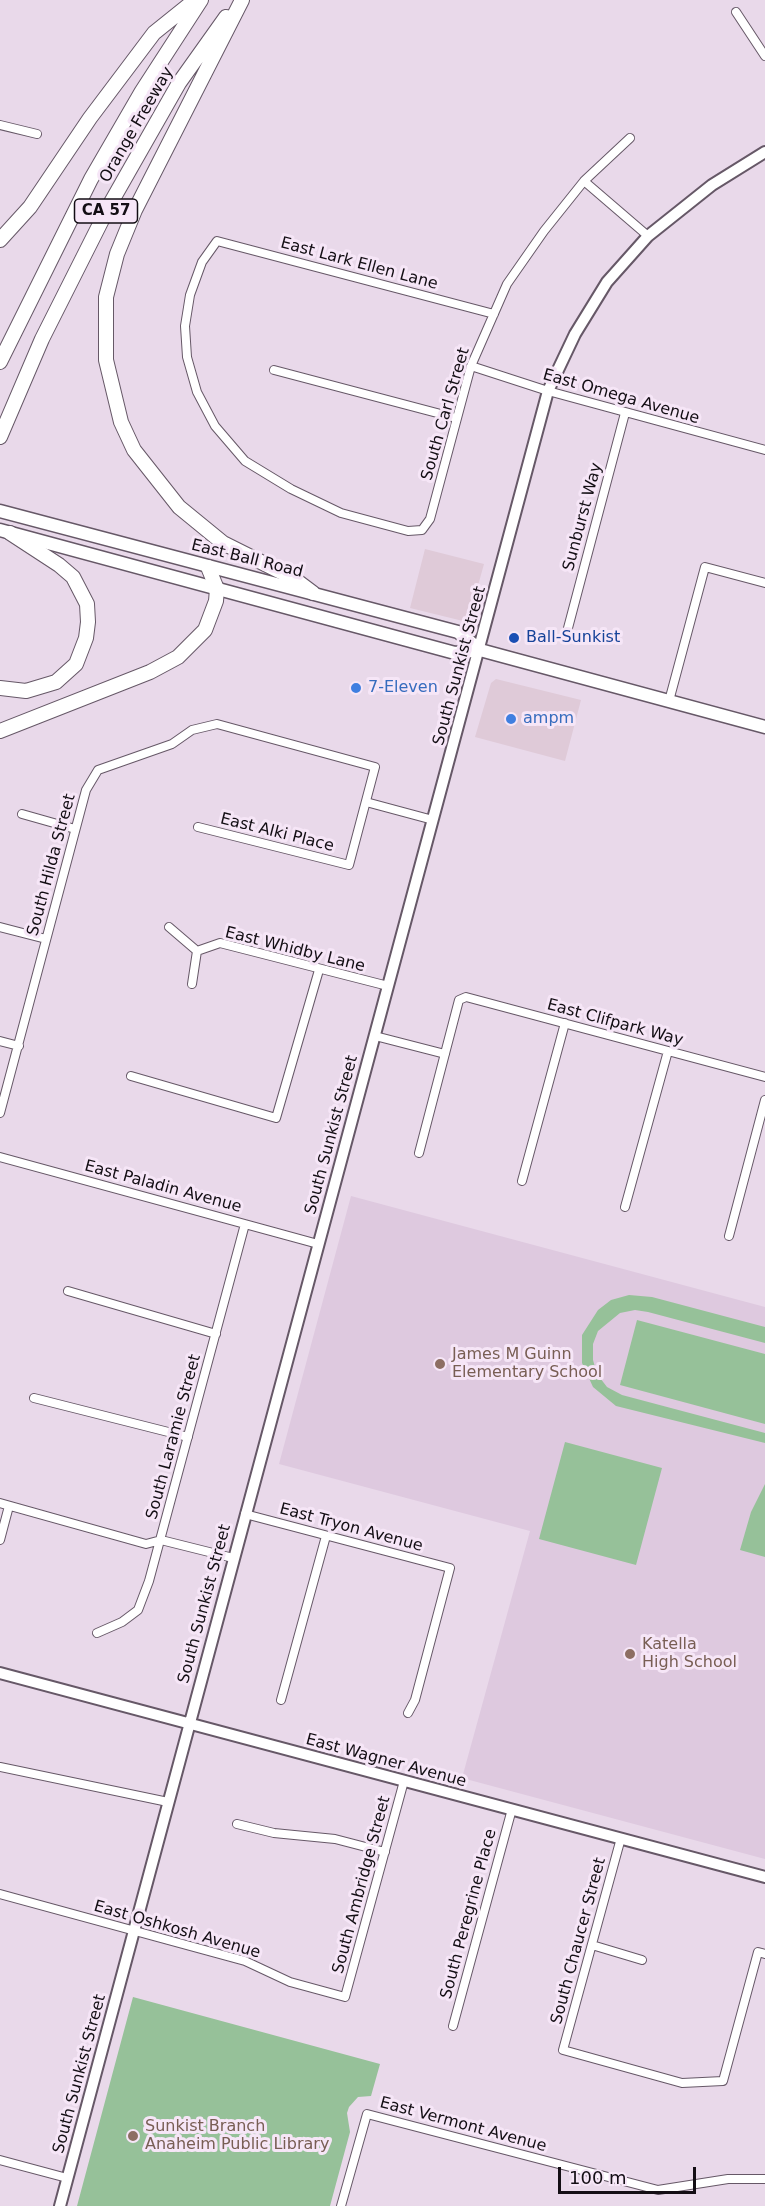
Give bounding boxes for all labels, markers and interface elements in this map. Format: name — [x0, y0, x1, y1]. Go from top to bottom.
street label: Orange Freeway — [96, 64, 178, 186]
road number: CA 57 — [74, 199, 138, 223]
street label: East Lark Ellen Lane — [278, 234, 440, 294]
street label: South Carl Street — [418, 345, 474, 483]
street label: East Omega Avenue — [540, 365, 702, 429]
street label: Sunburst Way — [559, 461, 607, 573]
street label: East Ball Road — [189, 536, 305, 582]
street label: South Sunkist Street — [429, 584, 491, 748]
place label: Ball-Sunkist — [526, 628, 620, 648]
marker: Ball-Sunkist — [507, 631, 521, 645]
place label: 7-Eleven — [368, 678, 438, 698]
marker: 7-Eleven — [349, 681, 363, 695]
place label: ampm — [523, 709, 574, 729]
marker: ampm — [504, 712, 518, 726]
street label: South Hilda Street — [24, 792, 80, 938]
street label: East Alki Place — [218, 810, 336, 856]
street label: East Whidby Lane — [223, 923, 367, 977]
street label: East Clifpark Way — [545, 996, 685, 1050]
street label: South Sunkist Street — [301, 1053, 363, 1217]
street label: East Paladin Avenue — [82, 1157, 244, 1217]
place label: James M Guinn Elementary School — [452, 1345, 602, 1383]
street label: South Laramie Street — [143, 1352, 205, 1522]
marker: James M Guinn Elementary School — [433, 1357, 447, 1371]
street label: East Tryon Avenue — [277, 1500, 425, 1556]
street label: South Sunkist Street — [174, 1522, 236, 1686]
place label: Katella High School — [642, 1635, 737, 1673]
marker: Katella High School — [623, 1647, 637, 1661]
street label: East Wagner Avenue — [304, 1730, 468, 1792]
street label: South Ambridge Street — [329, 1794, 395, 1976]
street label: South Peregrine Place — [437, 1827, 501, 2001]
street label: South Chaucer Street — [547, 1856, 611, 2026]
street label: East Oshkosh Avenue — [92, 1897, 262, 1963]
street label: South Sunkist Street — [49, 1992, 111, 2156]
street label: East Vermont Avenue — [378, 2093, 548, 2157]
place label: Sunkist Branch Anaheim Public Library — [145, 2117, 329, 2155]
marker: Sunkist Branch Anaheim Public Library — [126, 2129, 140, 2143]
scale bar — [561, 2155, 699, 2193]
text: 100 m — [569, 2167, 627, 2188]

